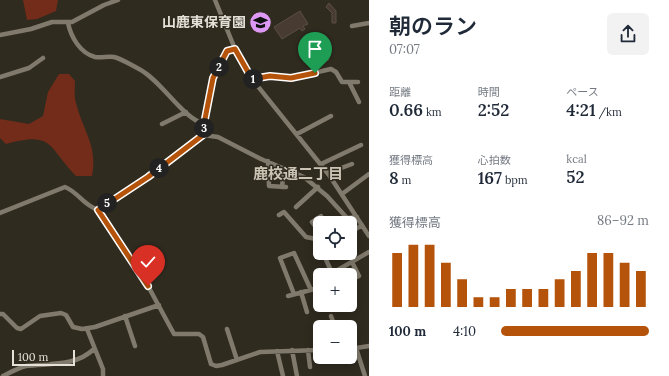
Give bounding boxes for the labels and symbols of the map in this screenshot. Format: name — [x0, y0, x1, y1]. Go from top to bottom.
school or university icon: 山鹿東保育園 — [248, 9, 274, 35]
place label: 山鹿東保育園 — [162, 13, 246, 31]
pin — [298, 32, 332, 73]
pin: 2 — [209, 57, 229, 77]
pin: 1 — [243, 69, 263, 89]
pin: 3 — [194, 118, 214, 138]
pin: 4 — [149, 158, 169, 178]
district label: 鹿校通二丁目 — [253, 164, 343, 183]
pin: 5 — [97, 193, 117, 213]
pin — [131, 245, 165, 286]
scale bar — [12, 348, 75, 367]

